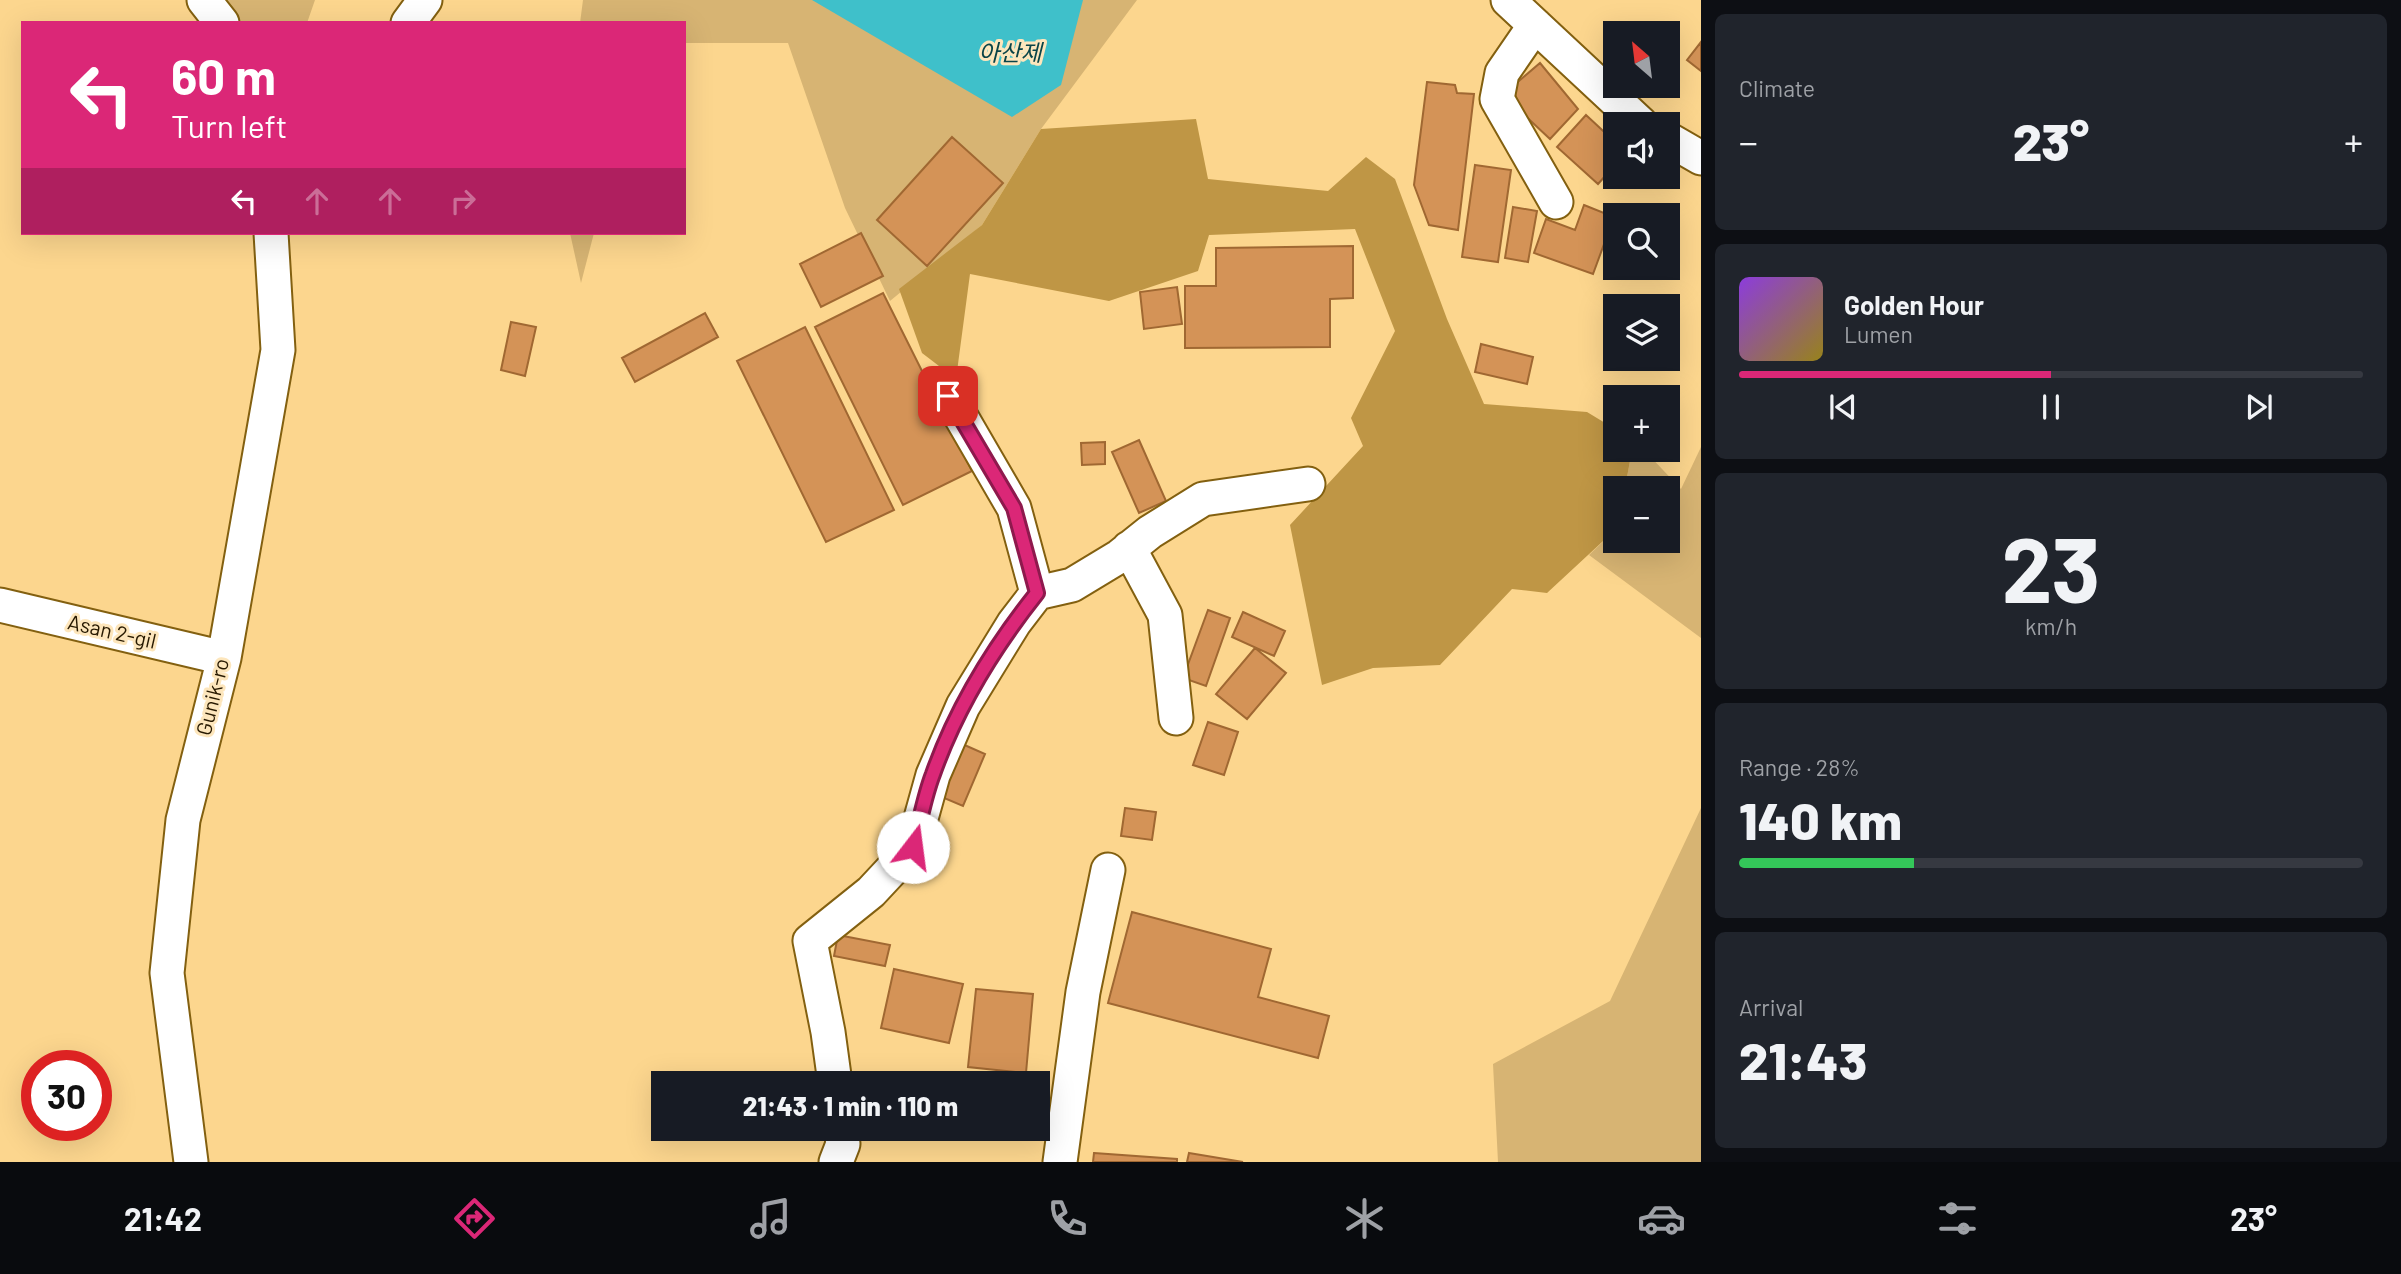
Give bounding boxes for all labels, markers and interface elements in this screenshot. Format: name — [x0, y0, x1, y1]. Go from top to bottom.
north arrow — [1603, 21, 1680, 98]
map controls — [1603, 21, 1680, 553]
water label: 아산제 — [978, 38, 1045, 66]
text: 60 m — [171, 46, 276, 105]
icon: left — [56, 49, 147, 140]
text: Climate — [1739, 74, 1815, 102]
text: Turn left — [171, 106, 288, 144]
text: 23° — [2013, 109, 2089, 171]
button: sound — [1603, 112, 1680, 189]
text: − — [1739, 118, 1758, 164]
text: + — [2344, 118, 2363, 164]
icon: left — [225, 182, 263, 220]
icon: ahead — [298, 182, 336, 220]
icon: ahead — [371, 182, 409, 220]
icon: right — [444, 182, 482, 220]
button: search — [1603, 203, 1680, 280]
text: Golden Hour — [1844, 289, 1984, 320]
button: layers — [1603, 294, 1680, 371]
text: Lumen — [1844, 320, 1913, 348]
pin — [918, 366, 978, 426]
icon: arrive — [929, 377, 967, 415]
button: + — [1603, 385, 1680, 462]
icon: previous — [1824, 388, 1862, 426]
icon: pause — [2032, 388, 2070, 426]
icon: next — [2240, 388, 2278, 426]
button: − — [1603, 476, 1680, 553]
text: 23 — [2002, 512, 2100, 621]
street label: Asan 2-gil — [66, 608, 159, 653]
text: km/h — [2025, 612, 2077, 640]
street label: Gunik-ro — [190, 656, 233, 738]
text: Range · 28% — [1739, 753, 1860, 781]
text: 140 km — [1739, 788, 1902, 850]
position arrow — [876, 810, 950, 884]
text: Arrival — [1739, 993, 1803, 1021]
text: 21:43 — [1739, 1028, 1867, 1090]
speed limit sign: 30 — [21, 1050, 112, 1141]
text: 21:43 · 1 min · 110 m — [743, 1090, 958, 1121]
icon: directions — [450, 1194, 499, 1243]
icon: music — [746, 1194, 795, 1243]
icon: phone — [1043, 1194, 1092, 1243]
icon: climate — [1340, 1194, 1389, 1243]
icon: car — [1637, 1194, 1686, 1243]
icon: filters — [1933, 1194, 1982, 1243]
text: 21:42 — [124, 1199, 202, 1237]
text: 23° — [2230, 1199, 2277, 1237]

